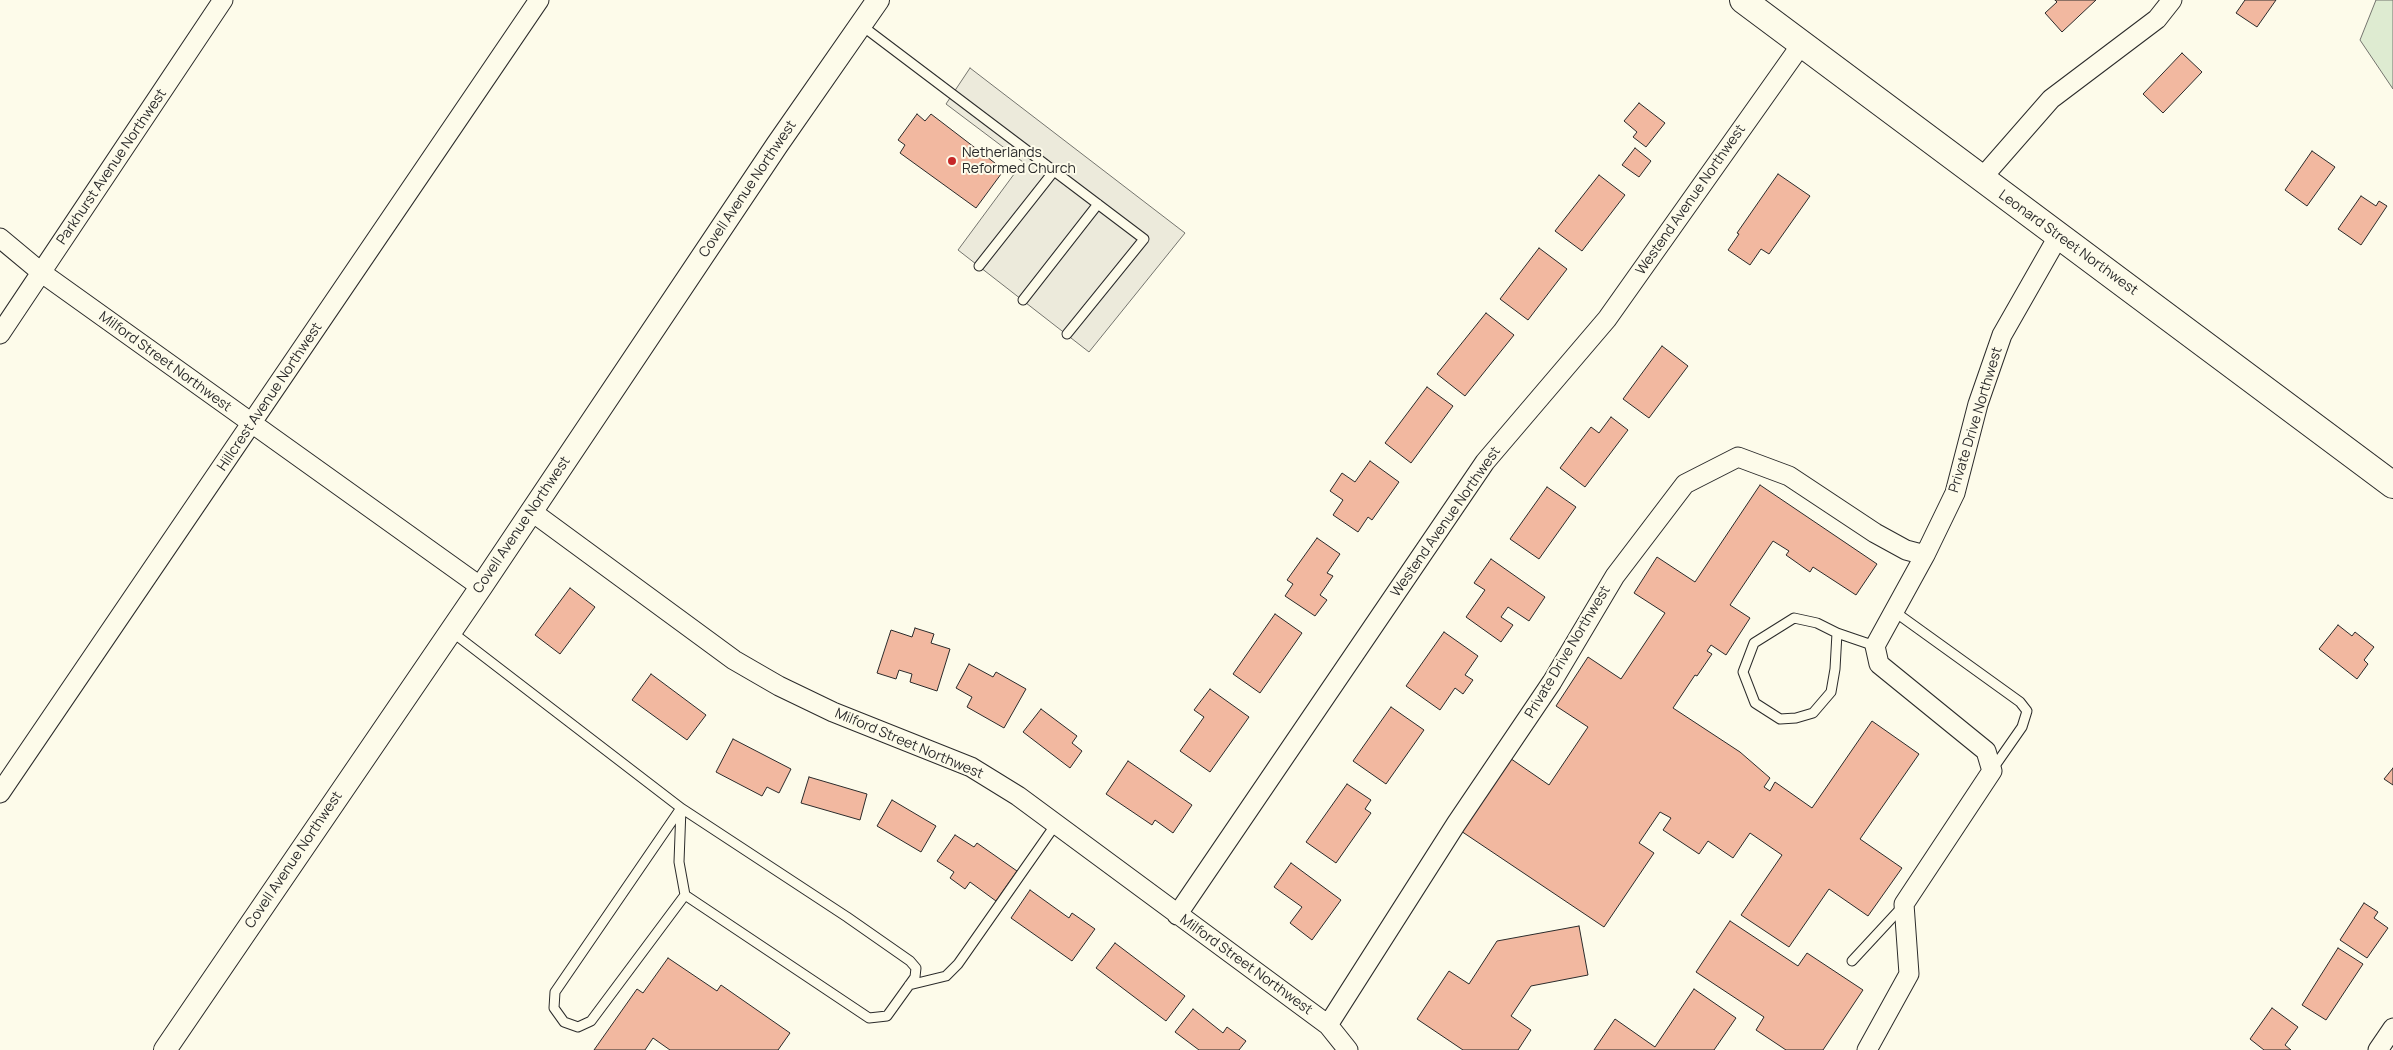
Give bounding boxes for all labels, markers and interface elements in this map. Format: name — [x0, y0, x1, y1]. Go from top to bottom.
street label: Parkhurst Avenue Northwest — [54, 86, 170, 248]
street label: Covell Avenue Northwest — [696, 117, 800, 261]
street label: Westend Avenue Northwest — [1633, 122, 1749, 278]
place label: Netherlands Reformed Church — [962, 145, 1076, 178]
marker: Netherlands Reformed Church — [946, 155, 958, 167]
street label: Leonard Street Northwest — [1995, 187, 2141, 299]
street label: Milford Street Northwest — [95, 308, 235, 416]
street label: Hillcrest Avenue Northwest — [214, 320, 326, 474]
street label: Private Drive Northwest — [1946, 345, 2006, 495]
street label: Westend Avenue Northwest — [1388, 444, 1504, 600]
street label: Covell Avenue Northwest — [470, 453, 574, 597]
street label: Private Drive Northwest — [1522, 583, 1614, 721]
street label: Milford Street Northwest — [832, 705, 986, 783]
street label: Covell Avenue Northwest — [242, 788, 346, 932]
street label: Milford Street Northwest — [1176, 911, 1316, 1019]

